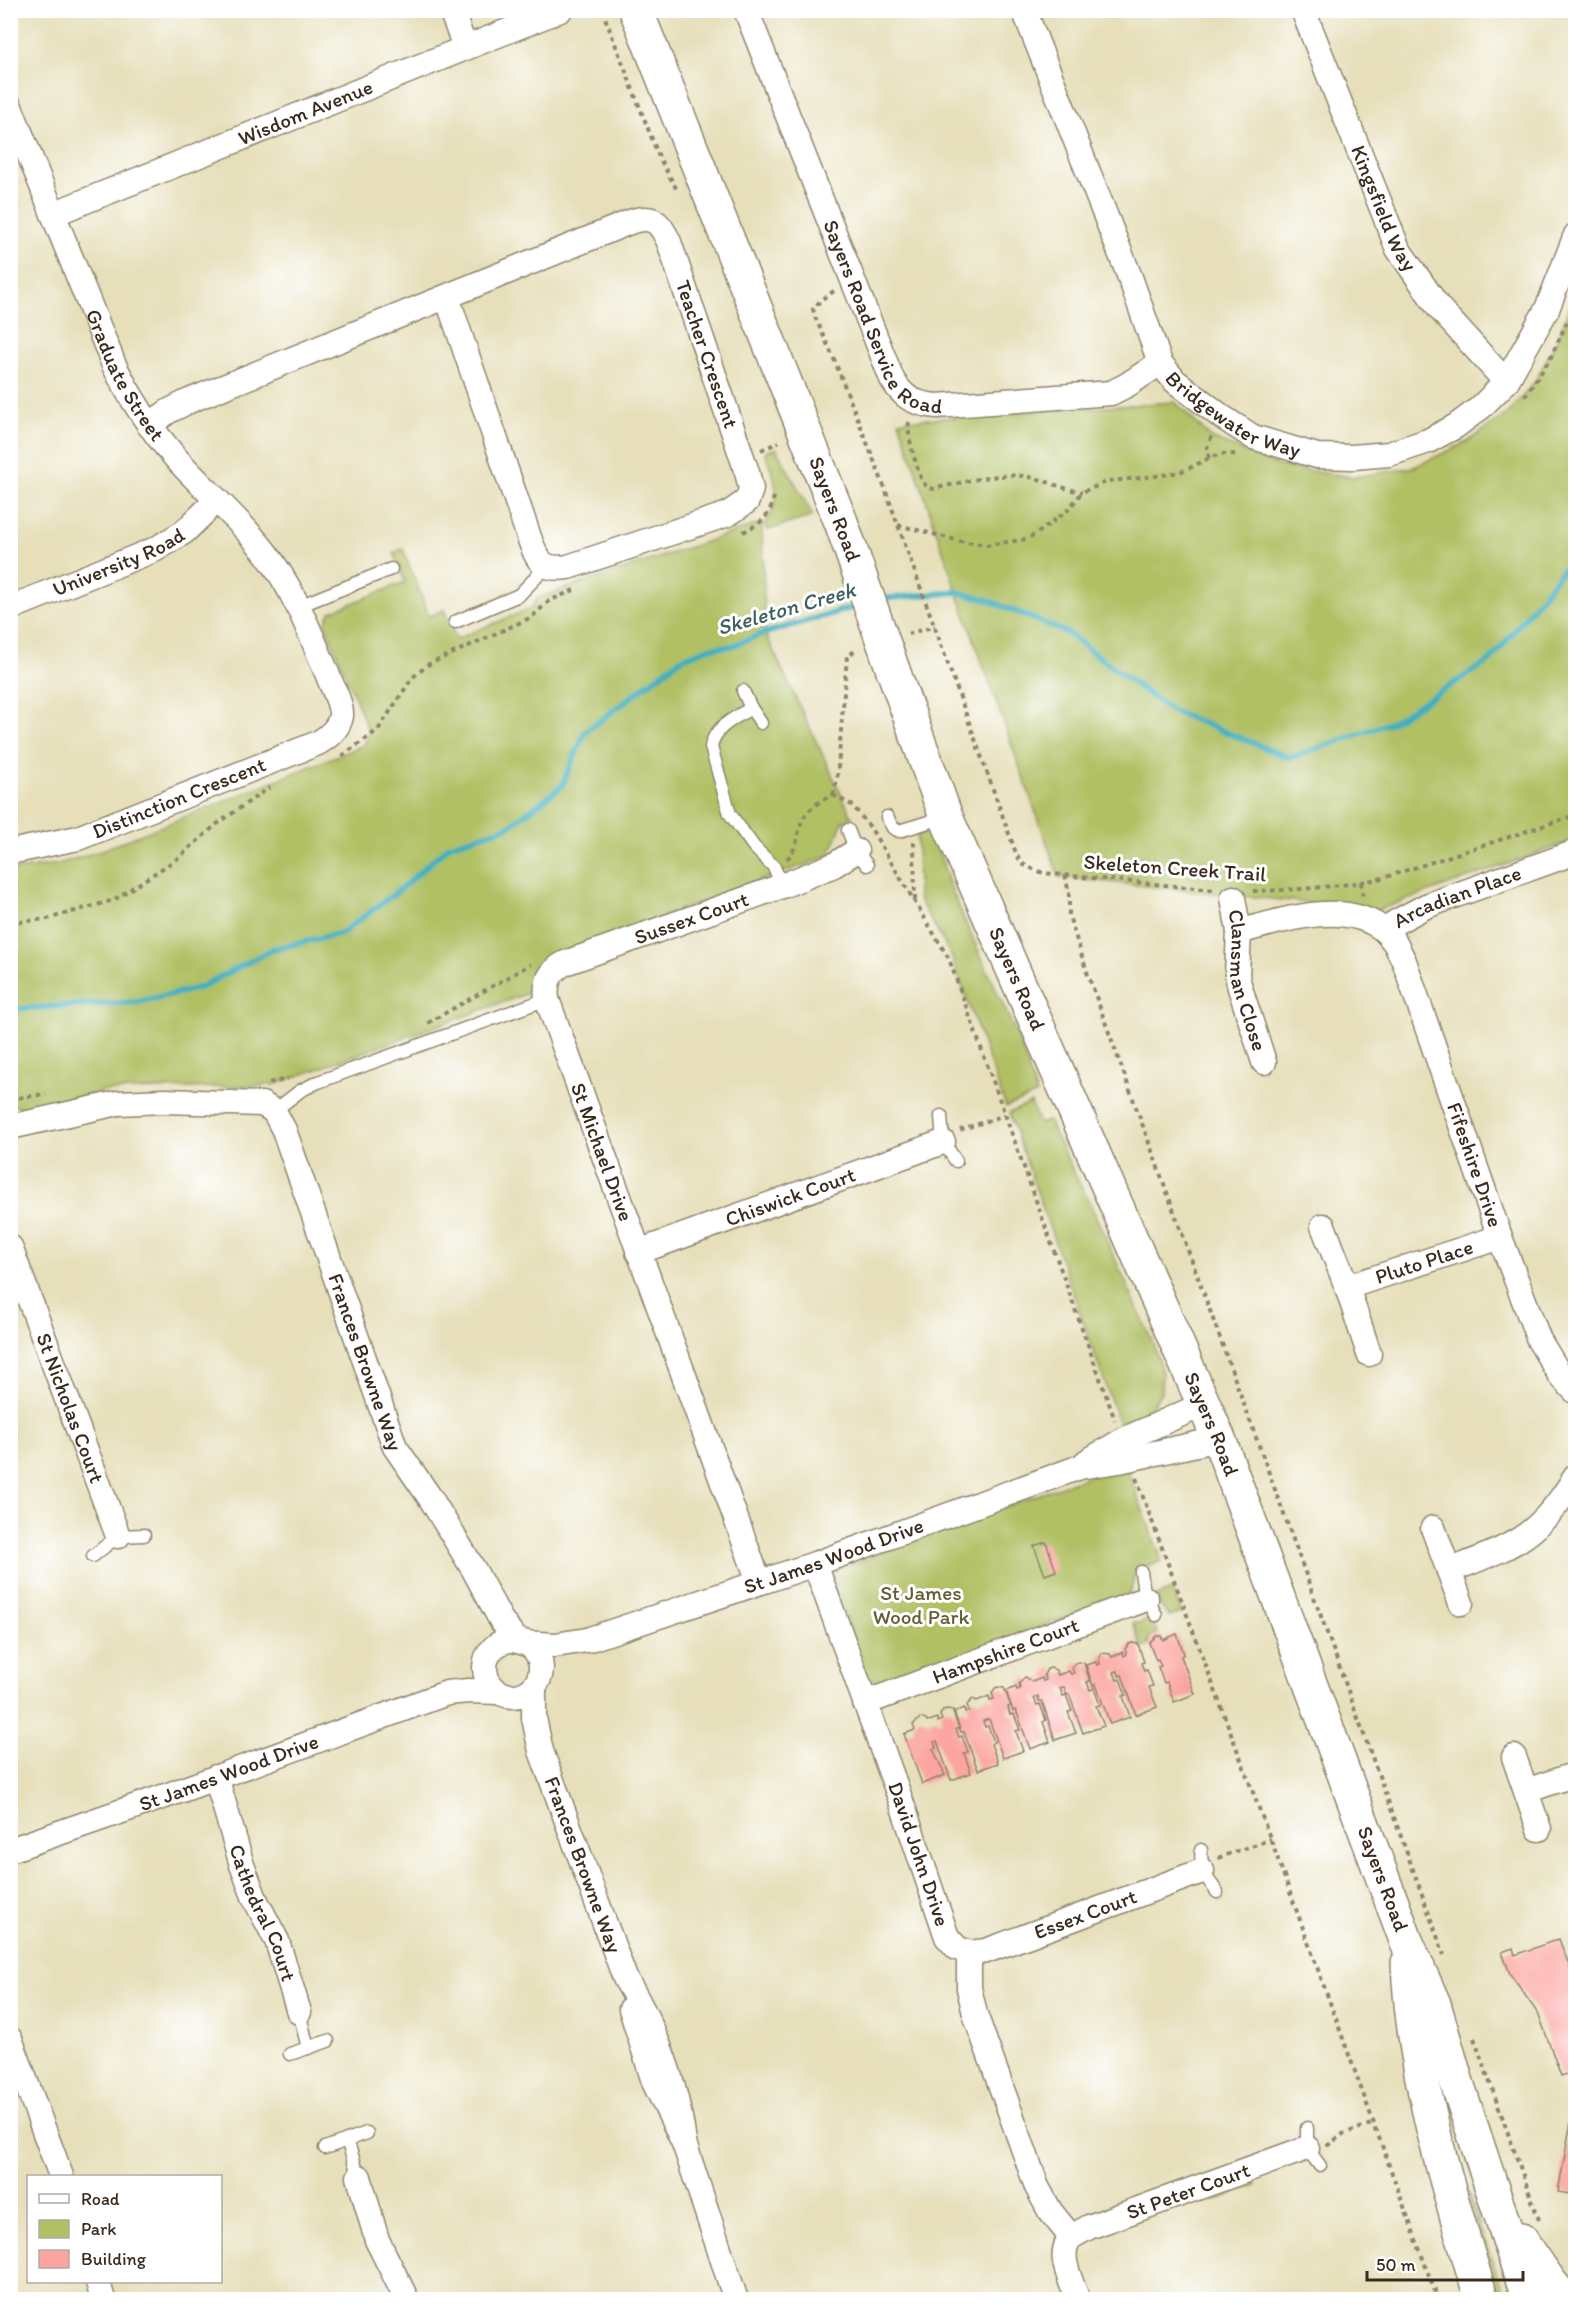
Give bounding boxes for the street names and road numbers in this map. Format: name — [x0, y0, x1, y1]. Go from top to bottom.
street label: Wisdom Avenue — [234, 74, 376, 150]
street label: Kingsfield Way — [1346, 141, 1423, 276]
street label: Sayers Road Service Road — [818, 216, 943, 418]
street label: Teacher Crescent — [671, 277, 744, 431]
street label: Graduate Street — [81, 305, 170, 446]
street label: Bridgewater Way — [1160, 366, 1304, 462]
street label: Sayers Road — [804, 453, 867, 565]
street label: University Road — [49, 521, 189, 601]
street label: Distinction Crescent — [88, 751, 269, 844]
street label: Skeleton Creek Trail — [1083, 849, 1267, 886]
street label: Arcadian Place — [1389, 860, 1524, 933]
street label: Sussex Court — [631, 886, 752, 949]
street label: Clansman Close — [1223, 907, 1273, 1054]
street label: Sayers Road — [984, 923, 1051, 1035]
street label: St Michael Drive — [566, 1079, 639, 1224]
street label: Fifeshire Drive — [1442, 1099, 1509, 1230]
street label: Chiswick Court — [722, 1162, 859, 1232]
street label: Pluto Place — [1372, 1234, 1476, 1289]
street label: Frances Browne Way — [323, 1270, 408, 1454]
street label: St Nicholas Court — [31, 1329, 110, 1487]
street label: Sayers Road — [1179, 1368, 1245, 1480]
street label: St James Wood Drive — [740, 1512, 927, 1599]
street label: Hampshire Court — [929, 1612, 1082, 1689]
street label: St James Wood Drive — [136, 1728, 322, 1816]
street label: Frances Browne Way — [539, 1773, 628, 1956]
street label: David John Drive — [883, 1778, 955, 1929]
street label: Sayers Road — [1353, 1823, 1415, 1935]
street label: Cathedral Court — [225, 1841, 302, 1984]
street label: Essex Court — [1030, 1883, 1140, 1944]
street label: St Peter Court — [1123, 2157, 1253, 2224]

